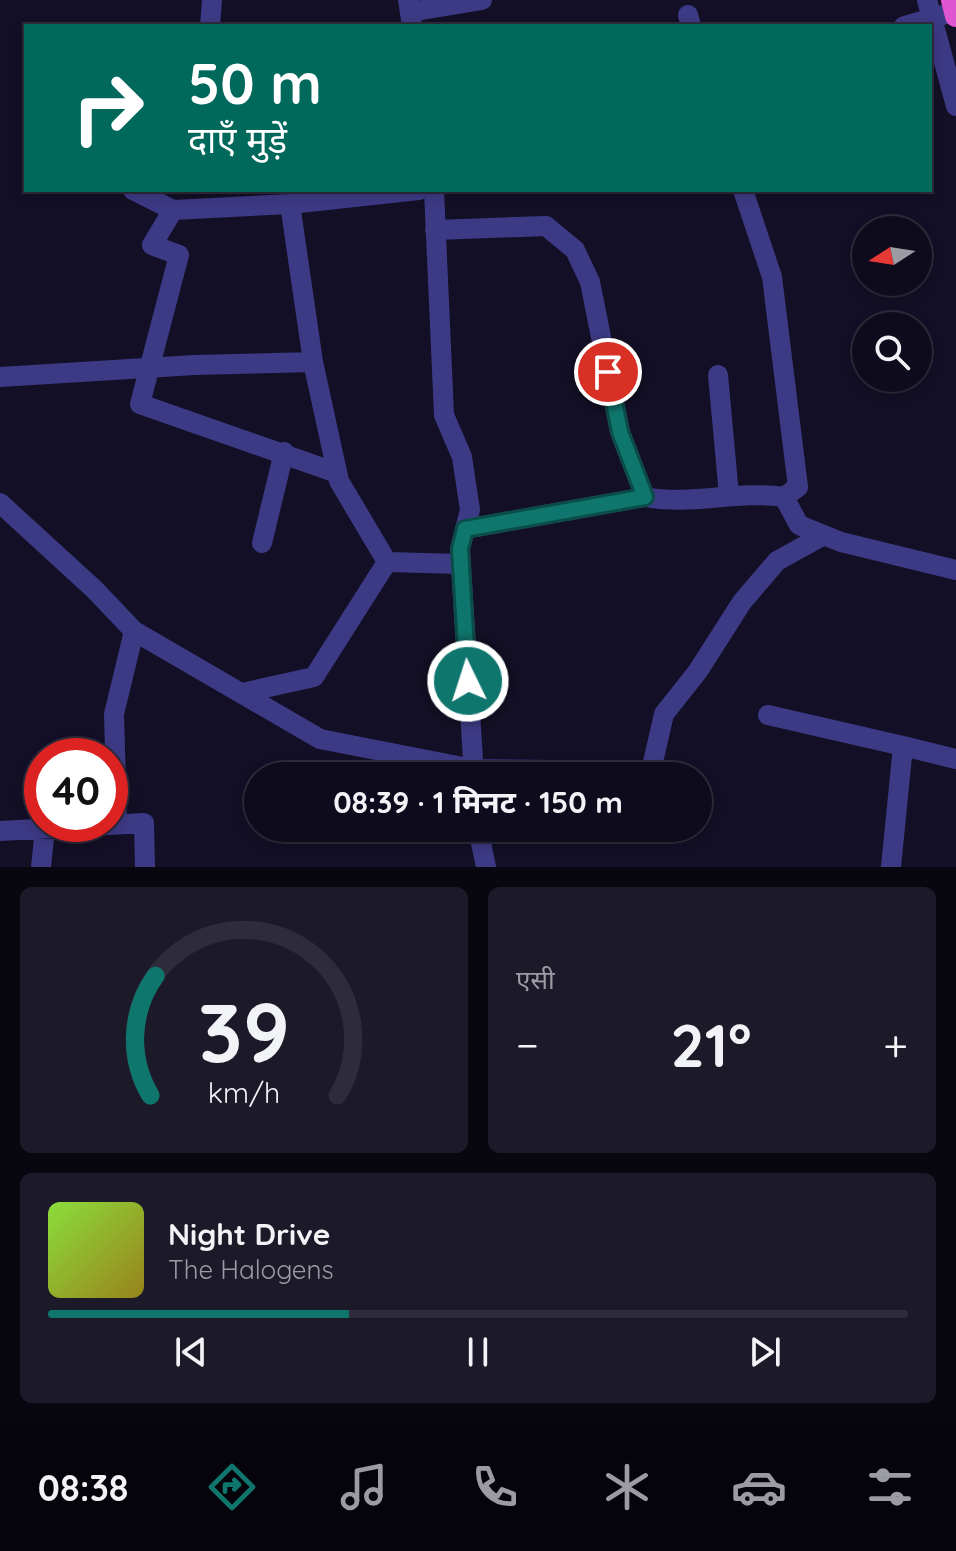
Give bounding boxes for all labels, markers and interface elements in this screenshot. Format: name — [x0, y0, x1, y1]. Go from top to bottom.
text: 50 m — [188, 48, 322, 118]
icon: right — [56, 56, 160, 160]
text: दाएँ मुड़ें — [188, 117, 287, 162]
north arrow — [852, 216, 932, 296]
map controls — [852, 216, 932, 392]
button: search — [852, 312, 932, 392]
pin — [574, 338, 642, 406]
icon: arrive — [586, 350, 630, 394]
position arrow — [426, 639, 510, 723]
speed limit sign: 40 — [24, 738, 128, 842]
text: 08:39 · 1 मिनट · 150 m — [333, 783, 623, 821]
text: एसी — [516, 963, 555, 996]
text: 39 — [198, 979, 290, 1083]
text: 21° — [671, 1007, 752, 1082]
text: − — [516, 1017, 539, 1072]
text: + — [883, 1017, 908, 1072]
text: km/h — [208, 1074, 280, 1110]
text: Night Drive — [168, 1215, 330, 1253]
text: The Halogens — [168, 1253, 334, 1286]
icon: previous — [169, 1330, 213, 1374]
icon: pause — [456, 1330, 500, 1374]
icon: next — [743, 1330, 787, 1374]
icon: directions — [204, 1459, 260, 1515]
icon: music — [336, 1459, 392, 1515]
icon: phone — [467, 1459, 523, 1515]
icon: climate — [599, 1459, 655, 1515]
icon: car — [731, 1459, 787, 1515]
icon: filters — [862, 1459, 918, 1515]
text: 08:38 — [38, 1465, 129, 1510]

